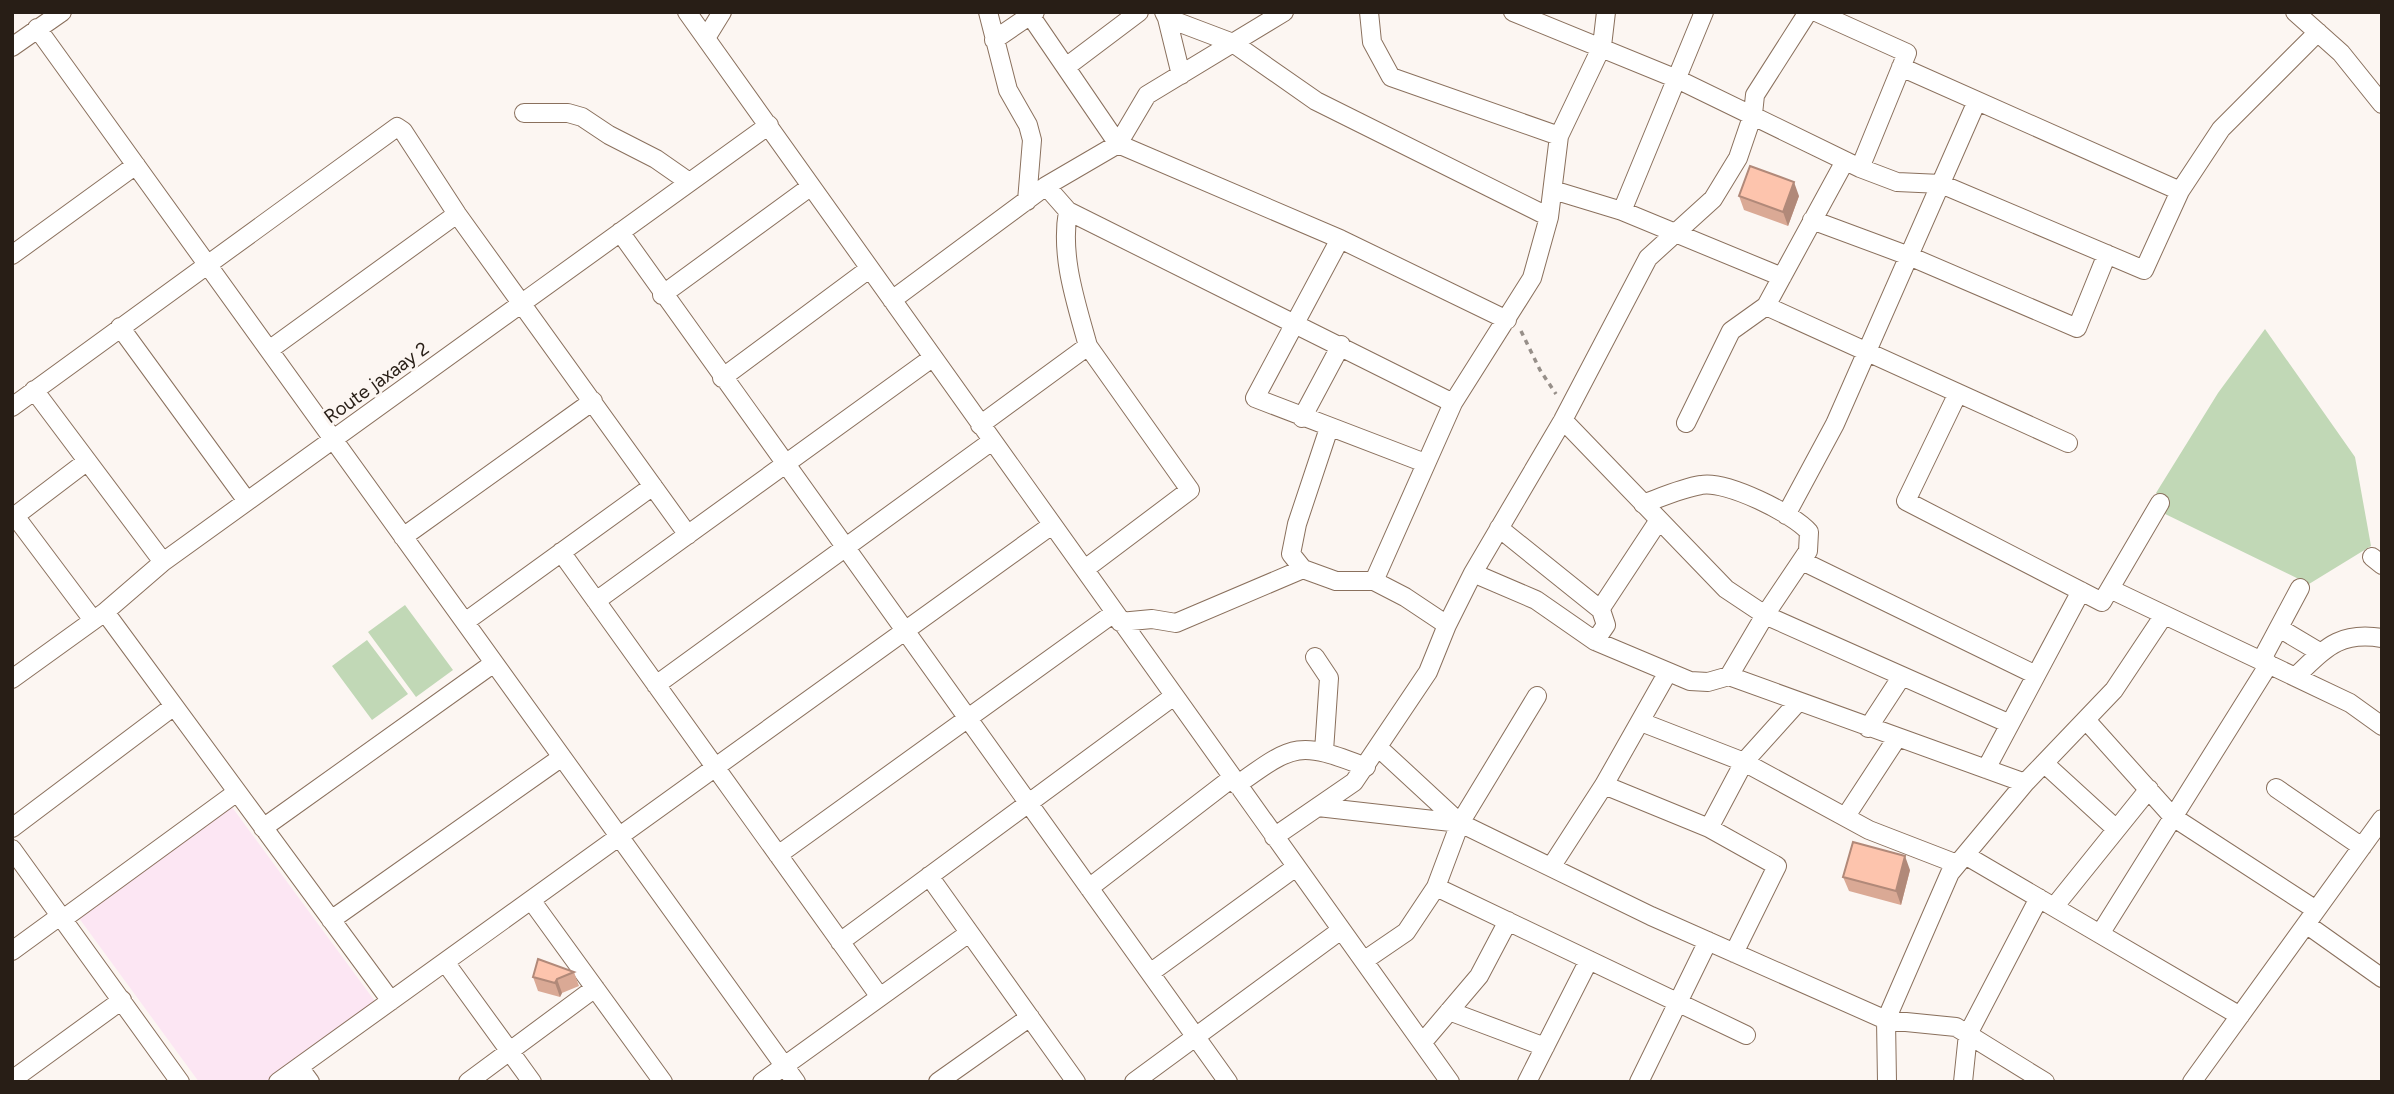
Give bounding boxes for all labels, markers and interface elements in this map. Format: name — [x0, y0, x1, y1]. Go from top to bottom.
street label: Route jaxaay 2 — [319, 337, 433, 428]

